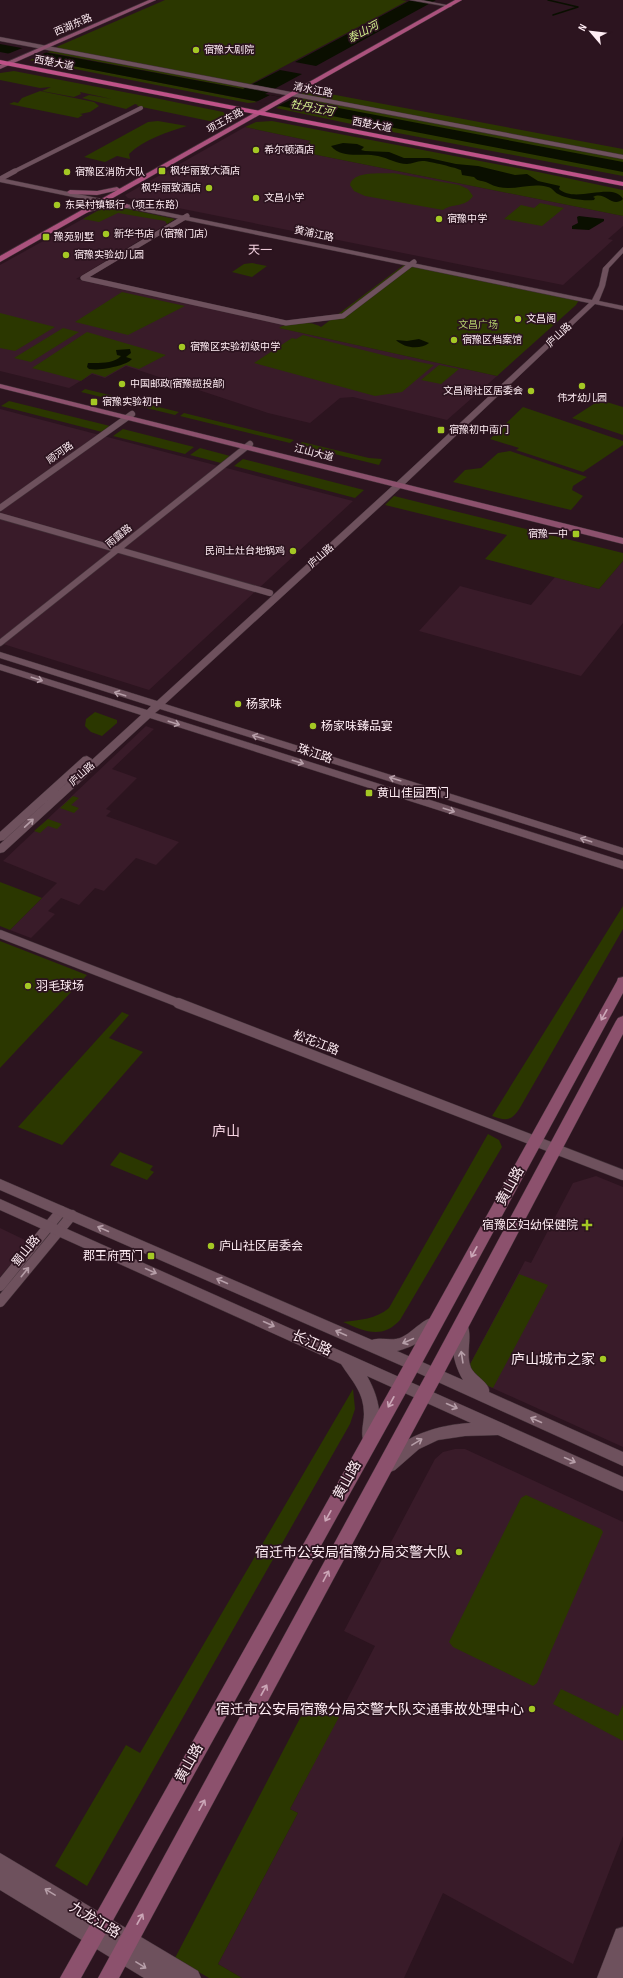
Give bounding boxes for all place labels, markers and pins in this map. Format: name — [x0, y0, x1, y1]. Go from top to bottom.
place label: 宿豫大剧院 — [204, 44, 254, 56]
marker: 宿豫大剧院 — [191, 45, 201, 55]
place label: 希尔顿酒店 — [264, 144, 314, 156]
marker: 希尔顿酒店 — [251, 145, 261, 155]
place label: 枫华丽致大酒店 — [170, 165, 240, 177]
place label: 宿豫区消防大队 — [75, 166, 145, 178]
marker: 枫华丽致大酒店 — [157, 166, 167, 176]
marker: 宿豫区消防大队 — [62, 167, 72, 177]
place label: 枫华丽致酒店 — [141, 182, 201, 194]
marker: 枫华丽致酒店 — [204, 183, 214, 193]
place label: 文昌小学 — [264, 192, 304, 204]
marker: 文昌小学 — [251, 193, 261, 203]
place label: 东吴村镇银行（项王东路） — [65, 199, 185, 211]
marker: 东吴村镇银行（项王东路） — [52, 200, 62, 210]
place label: 宿豫中学 — [447, 213, 487, 225]
marker: 宿豫中学 — [434, 214, 444, 224]
place label: 新华书店（宿豫门店） — [114, 228, 214, 240]
marker: 新华书店（宿豫门店） — [101, 229, 111, 239]
place label: 豫苑别墅 — [54, 231, 94, 243]
marker: 豫苑别墅 — [41, 232, 51, 242]
place label: 宿豫实验幼儿园 — [74, 249, 144, 261]
marker: 宿豫实验幼儿园 — [61, 250, 71, 260]
place label: 文昌阁 — [526, 313, 556, 325]
marker: 文昌阁 — [513, 314, 523, 324]
place label: 宿豫区档案馆 — [462, 334, 522, 346]
marker: 宿豫区档案馆 — [449, 335, 459, 345]
place label: 宿豫区实验初级中学 — [190, 341, 280, 353]
marker: 宿豫区实验初级中学 — [177, 342, 187, 352]
place label: 中国邮政(宿豫揽投部) — [130, 378, 224, 390]
marker: 中国邮政(宿豫揽投部) — [117, 379, 127, 389]
marker: 伟才幼儿园 — [577, 381, 587, 391]
place label: 文昌阁社区居委会 — [443, 385, 523, 397]
marker: 文昌阁社区居委会 — [526, 386, 536, 396]
place label: 伟才幼儿园 — [557, 392, 607, 404]
place label: 宿豫实验初中 — [102, 396, 162, 408]
marker: 宿豫实验初中 — [89, 397, 99, 407]
place label: 宿豫初中南门 — [449, 424, 509, 436]
marker: 宿豫初中南门 — [436, 425, 446, 435]
place label: 宿豫一中 — [528, 528, 568, 540]
marker: 宿豫一中 — [571, 529, 581, 539]
place label: 民间土灶台地锅鸡 — [205, 545, 285, 557]
marker: 民间土灶台地锅鸡 — [288, 546, 298, 556]
place label: 杨家味 — [246, 697, 282, 712]
marker: 杨家味 — [233, 699, 243, 709]
place label: 杨家味臻品宴 — [321, 719, 393, 734]
marker: 杨家味臻品宴 — [308, 721, 318, 731]
place label: 黄山佳园西门 — [377, 786, 449, 801]
marker: 黄山佳园西门 — [364, 788, 374, 798]
place label: 羽毛球场 — [36, 979, 84, 994]
marker: 羽毛球场 — [23, 981, 33, 991]
place label: 宿豫区妇幼保健院 — [482, 1218, 578, 1233]
marker: 宿豫区妇幼保健院 — [581, 1219, 593, 1231]
place label: 庐山社区居委会 — [219, 1239, 303, 1254]
marker: 庐山社区居委会 — [206, 1241, 216, 1251]
place label: 郡王府西门 — [83, 1249, 143, 1264]
marker: 郡王府西门 — [146, 1251, 156, 1261]
place label: 庐山城市之家 — [511, 1351, 595, 1368]
marker: 庐山城市之家 — [598, 1354, 608, 1364]
place label: 宿迁市公安局宿豫分局交警大队 — [255, 1544, 451, 1561]
marker: 宿迁市公安局宿豫分局交警大队 — [454, 1547, 464, 1557]
place label: 宿迁市公安局宿豫分局交警大队交通事故处理中心 — [216, 1701, 524, 1718]
marker: 宿迁市公安局宿豫分局交警大队交通事故处理中心 — [527, 1704, 537, 1714]

